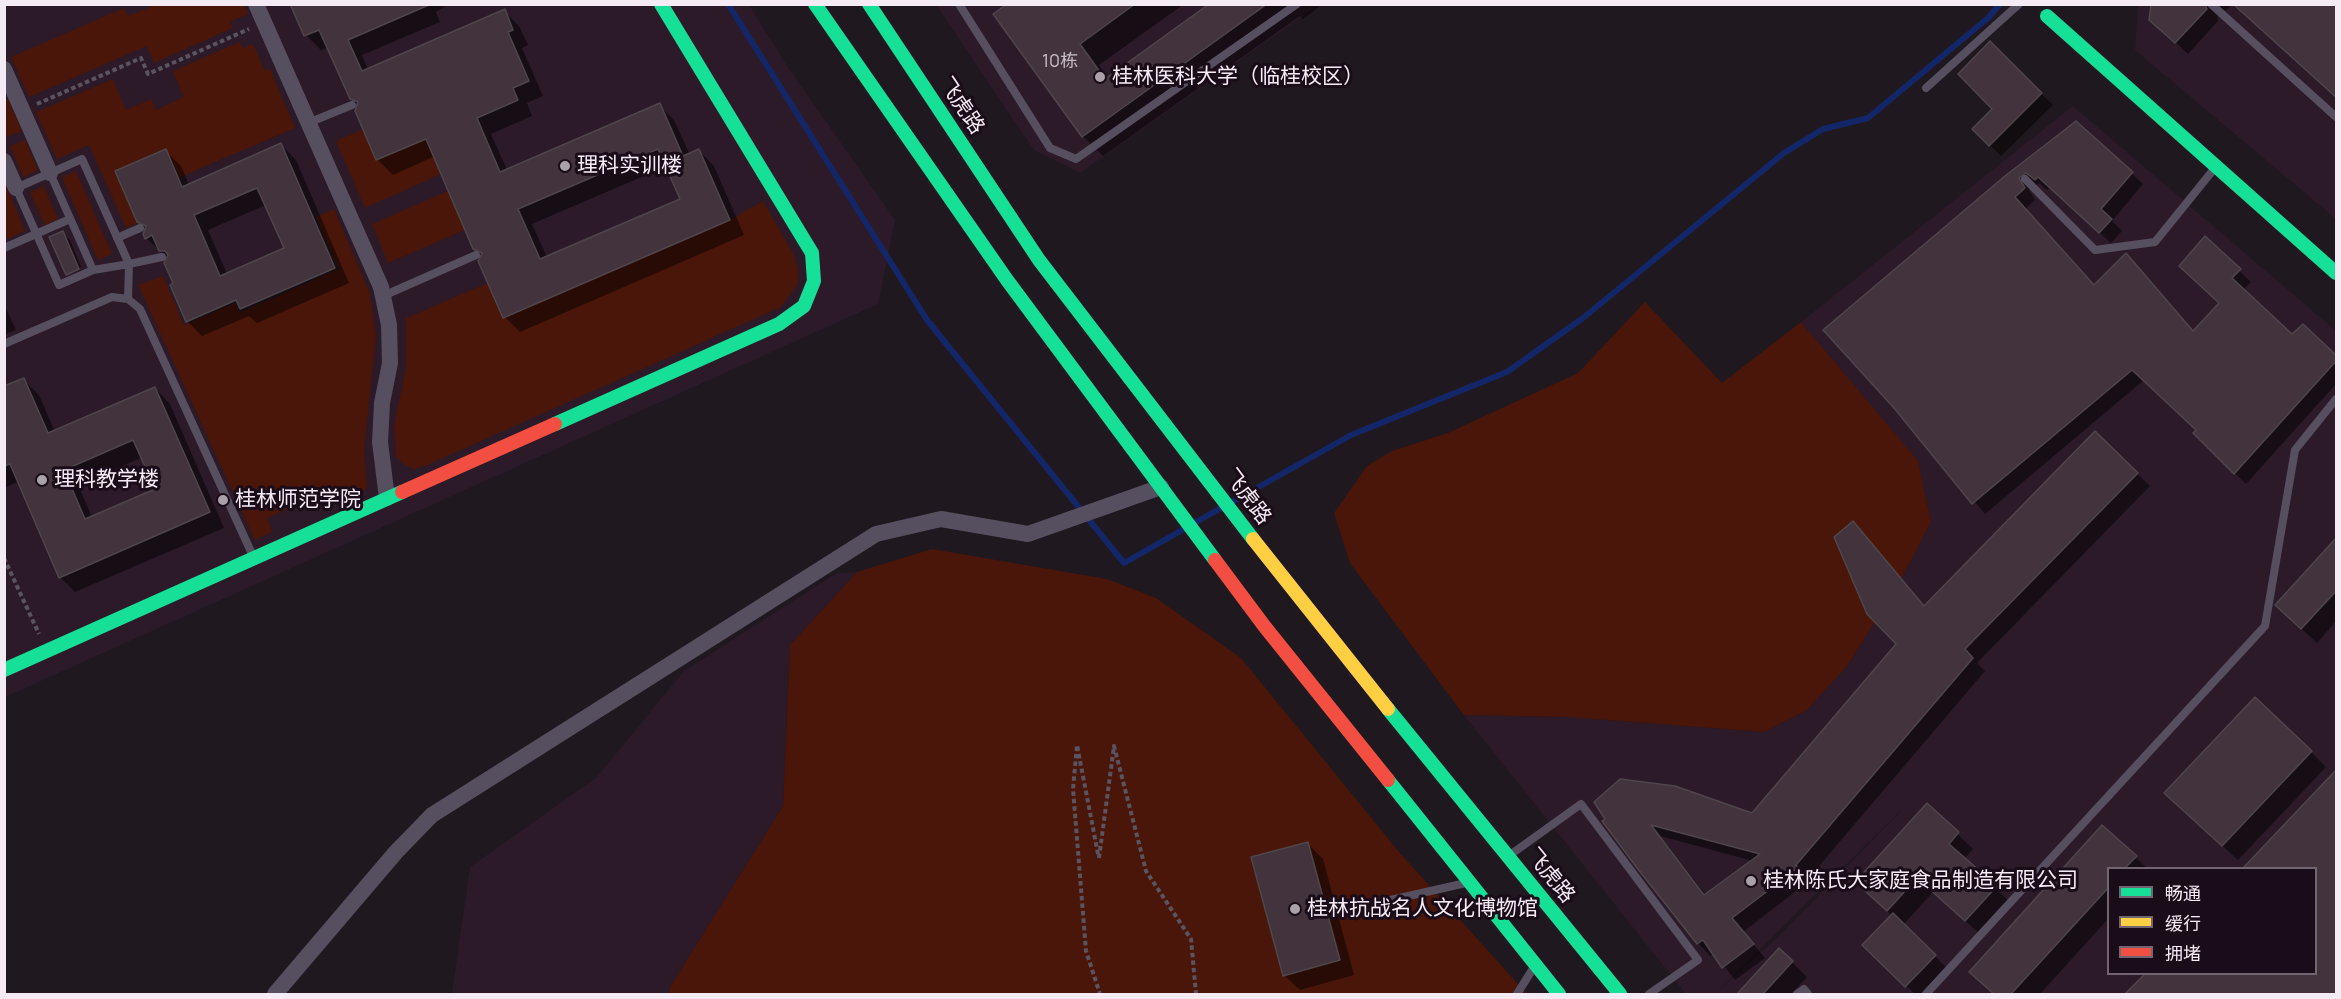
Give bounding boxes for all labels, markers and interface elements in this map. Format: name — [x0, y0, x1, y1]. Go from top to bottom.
house number: 10栋 — [1042, 51, 1078, 73]
place label: 桂林医科大学（临桂校区） — [1112, 64, 1364, 90]
marker: 桂林医科大学（临桂校区） — [1093, 70, 1107, 84]
street label: 飞虎路 — [933, 73, 989, 139]
place label: 理科实训楼 — [577, 153, 682, 179]
marker: 理科实训楼 — [558, 159, 572, 173]
street label: 飞虎路 — [1218, 464, 1276, 530]
place label: 理科教学楼 — [54, 467, 159, 493]
marker: 理科教学楼 — [35, 473, 49, 487]
place label: 桂林师范学院 — [235, 487, 361, 513]
marker: 桂林师范学院 — [216, 493, 230, 507]
street label: 飞虎路 — [1520, 844, 1580, 908]
legend — [2107, 867, 2317, 975]
place label: 桂林陈氏大家庭食品制造有限公司 — [1763, 868, 2078, 894]
marker: 桂林陈氏大家庭食品制造有限公司 — [1744, 874, 1758, 888]
text: 畅通 — [2165, 881, 2201, 905]
place label: 桂林抗战名人文化博物馆 — [1307, 896, 1538, 922]
marker: 桂林抗战名人文化博物馆 — [1288, 902, 1302, 916]
text: 缓行 — [2165, 911, 2201, 935]
text: 拥堵 — [2165, 941, 2201, 965]

